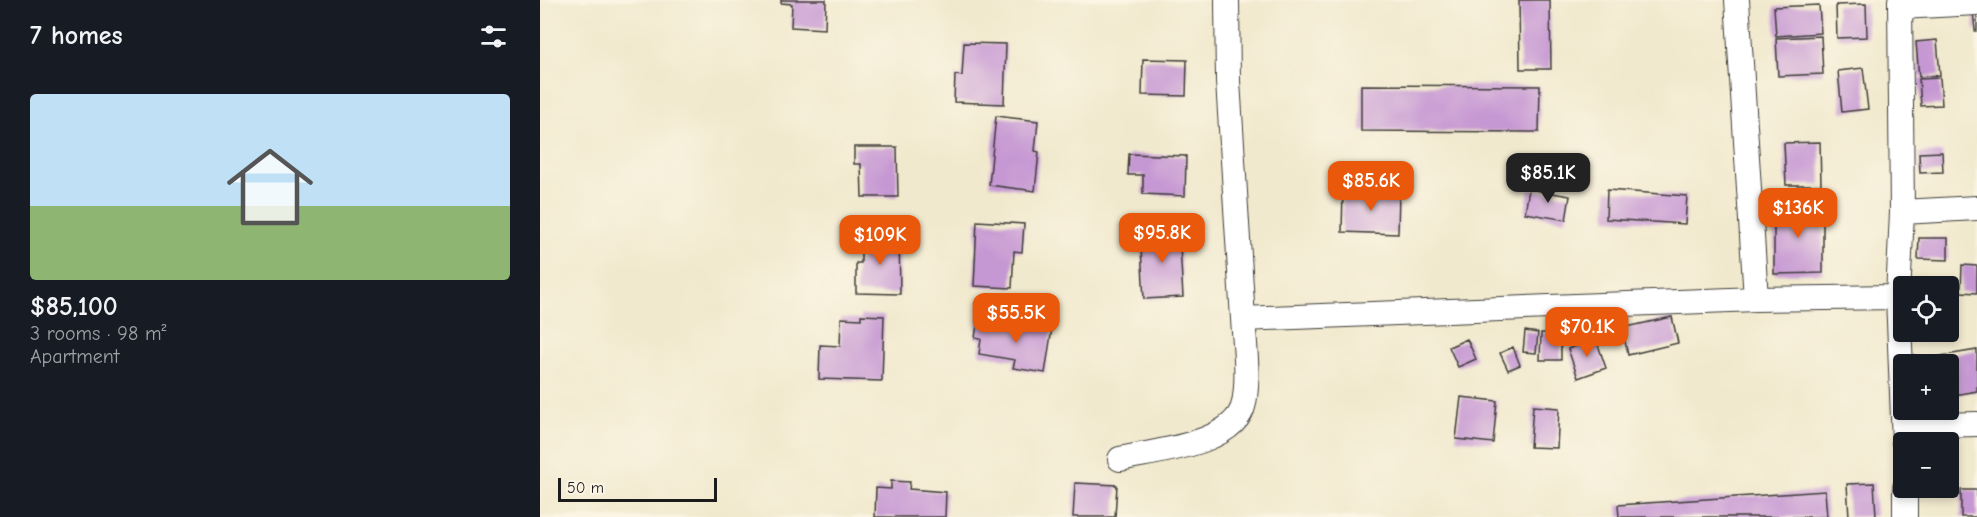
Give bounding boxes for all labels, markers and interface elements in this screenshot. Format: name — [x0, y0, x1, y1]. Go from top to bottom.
icon: filters — [477, 20, 510, 53]
text: 7 homes — [30, 21, 123, 51]
icon: home — [216, 133, 324, 241]
pin: $85.1K — [1499, 153, 1597, 204]
pin: $85.6K — [1322, 161, 1420, 212]
text: $85.1K — [1520, 161, 1576, 184]
text: $85.6K — [1342, 169, 1400, 192]
pin: $136K — [1756, 188, 1840, 239]
text: $136K — [1772, 196, 1824, 219]
pin: $95.8K — [1113, 213, 1211, 264]
pin: $109K — [838, 215, 922, 266]
text: $95.8K — [1133, 221, 1191, 244]
text: $109K — [853, 223, 907, 246]
map controls — [1893, 276, 1959, 498]
button: locate — [1893, 276, 1959, 342]
text: $85,100 — [30, 292, 118, 322]
pin: $55.5K — [967, 293, 1065, 344]
text: $55.5K — [987, 301, 1045, 324]
pin: $70.1K — [1538, 307, 1636, 358]
text: $70.1K — [1559, 315, 1615, 338]
text: 3 rooms · 98 m² — [30, 322, 166, 345]
text: Apartment — [30, 345, 120, 368]
button: + — [1893, 354, 1959, 420]
button: − — [1893, 432, 1959, 498]
scale bar — [558, 475, 717, 502]
text: 50 m — [567, 479, 604, 497]

